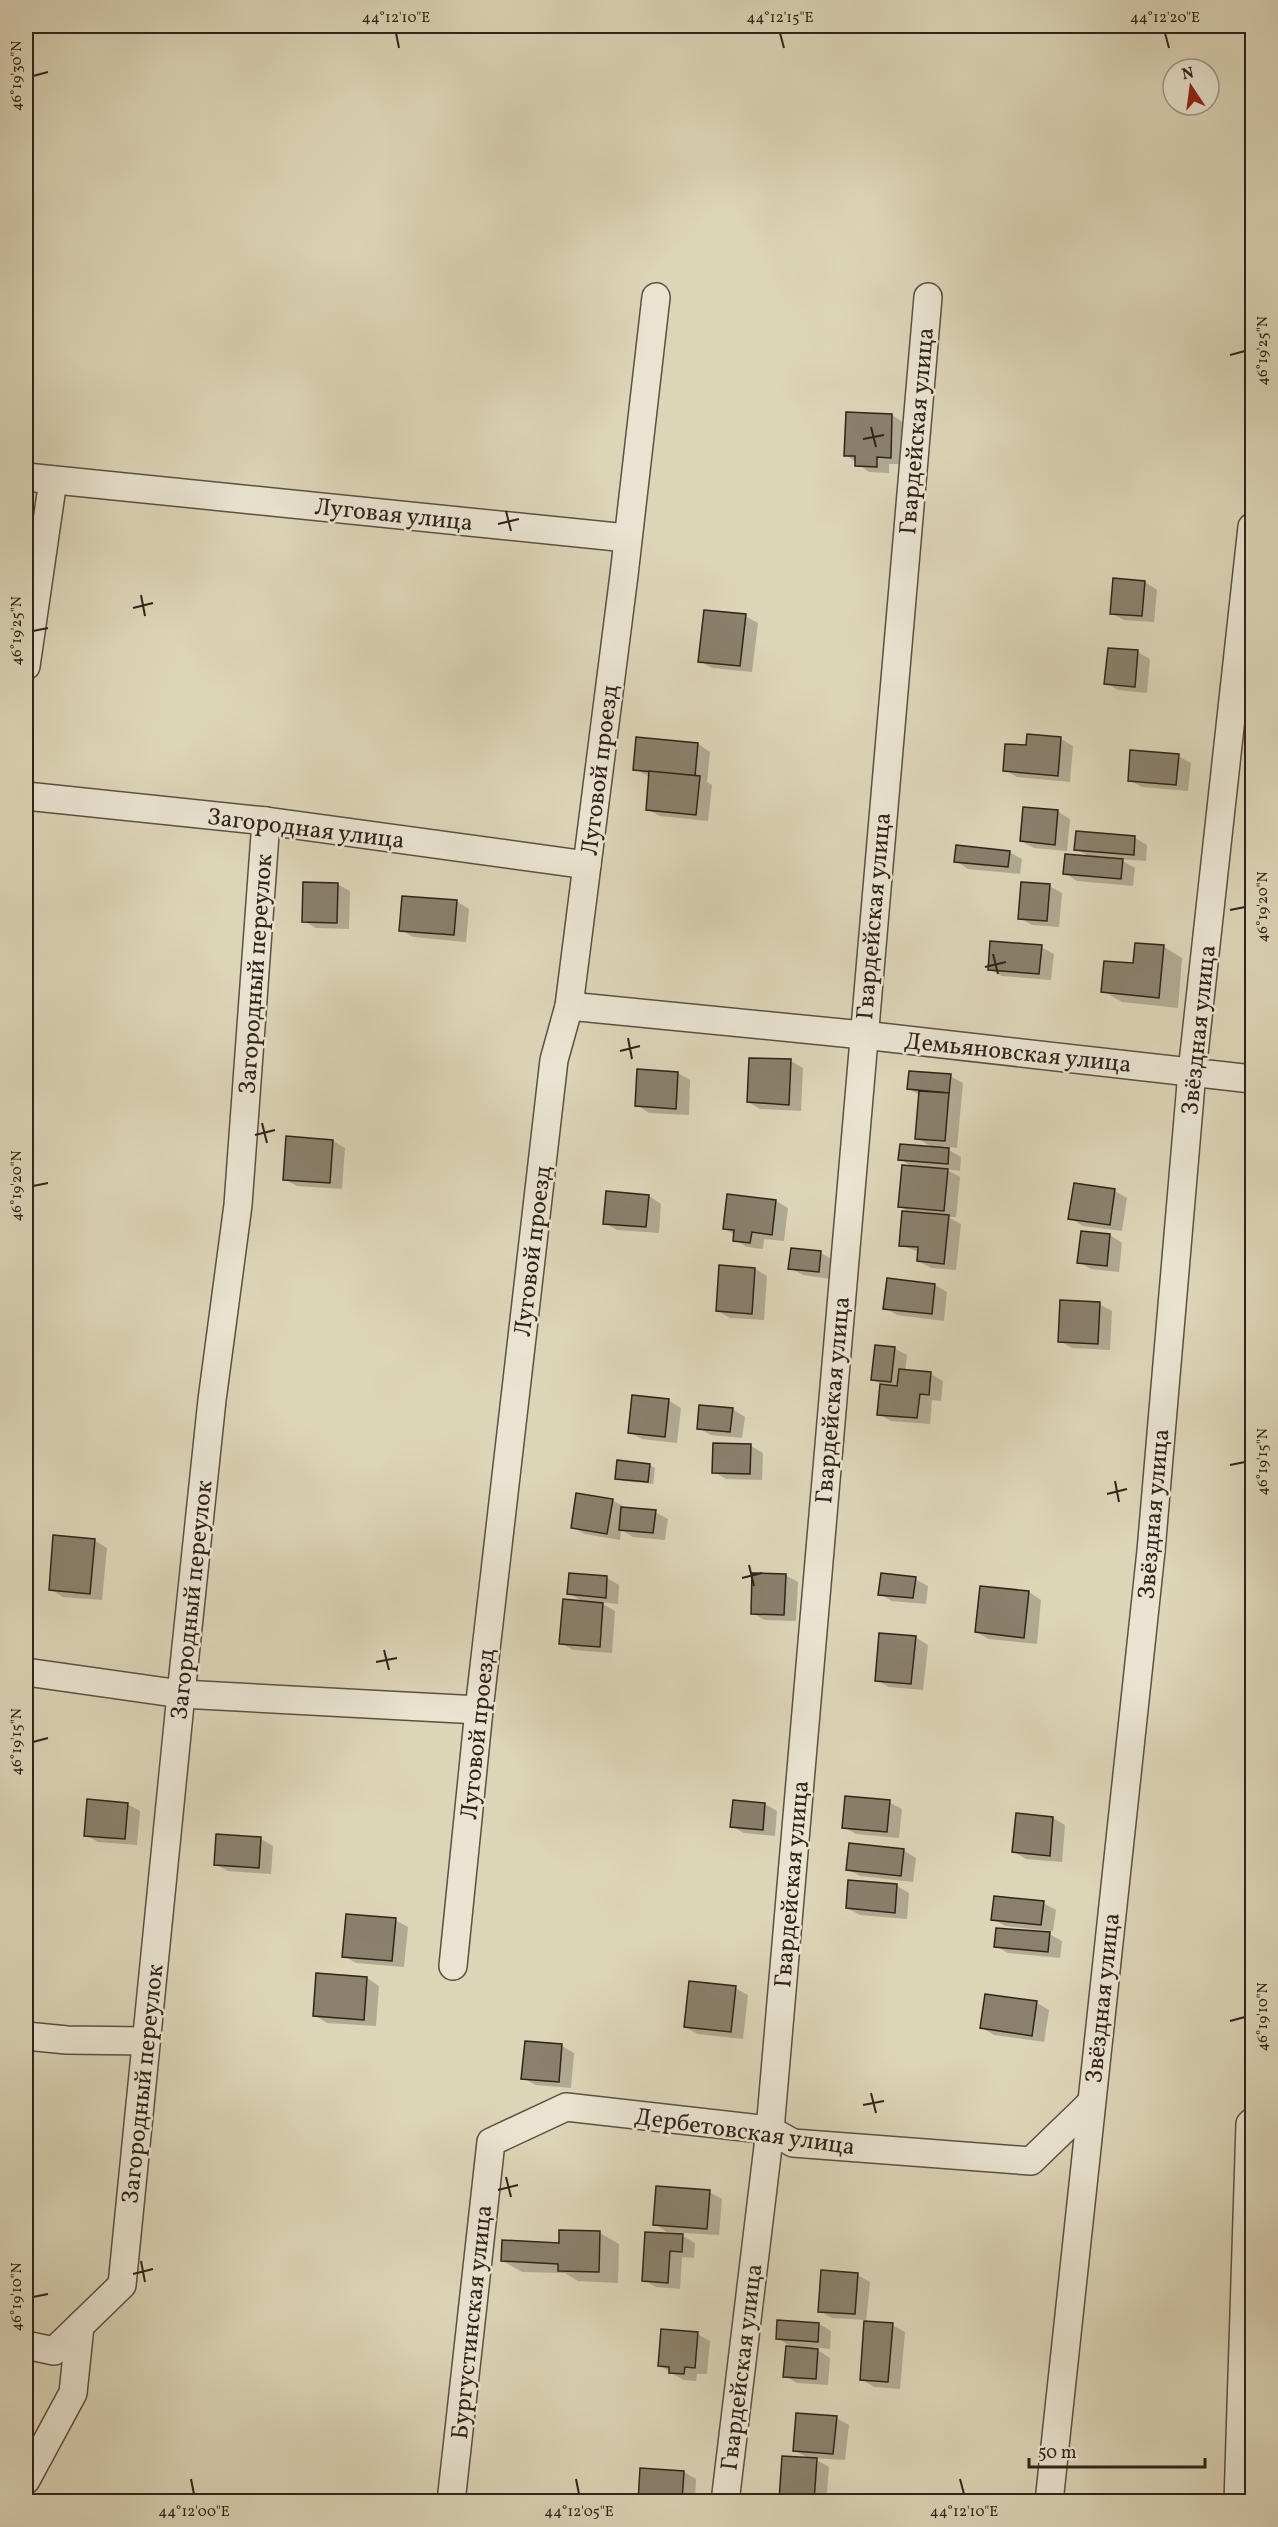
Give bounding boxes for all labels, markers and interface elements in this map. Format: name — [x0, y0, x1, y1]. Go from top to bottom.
text: 44°12'10"E — [362, 8, 430, 29]
text: 44°12'15"E — [747, 8, 813, 29]
text: 44°12'20"E — [1130, 8, 1200, 29]
text: 46°19'30"N — [7, 41, 28, 111]
north arrow — [1161, 57, 1221, 117]
text: N — [1180, 62, 1197, 86]
text: 46°19'25"N — [1253, 316, 1274, 386]
street label: Гвардейская улица — [892, 326, 944, 536]
street label: Луговая улица — [313, 491, 475, 541]
text: 46°19'25"N — [7, 596, 28, 666]
street label: Луговой проезд — [574, 683, 628, 858]
street label: Загородная улица — [205, 801, 406, 859]
street label: Гвардейская улица — [849, 811, 901, 1021]
street label: Загородный переулок — [232, 853, 282, 1095]
text: 46°19'20"N — [1253, 871, 1274, 943]
street label: Звёздная улица — [1174, 943, 1226, 1117]
street label: Демьяновская улица — [903, 1025, 1133, 1083]
text: 46°19'20"N — [7, 1150, 28, 1222]
street label: Луговой проезд — [507, 1164, 561, 1339]
street label: Гвардейская улица — [808, 1295, 860, 1505]
street label: Звёздная улица — [1131, 1427, 1179, 1601]
text: 46°19'15"N — [1253, 1428, 1274, 1496]
street label: Загородный переулок — [163, 1478, 223, 1722]
street label: Луговой проезд — [453, 1647, 505, 1821]
text: 46°19'15"N — [7, 1708, 28, 1776]
street label: Гвардейская улица — [767, 1779, 819, 1989]
street label: Звёздная улица — [1078, 1911, 1130, 2085]
street label: Загородный переулок — [114, 1962, 174, 2206]
text: 46°19'10"N — [1253, 1982, 1274, 2052]
street label: Дербетовская улица — [632, 2101, 857, 2165]
street label: Бургустинская улица — [444, 2203, 502, 2441]
text: 46°19'10"N — [7, 2262, 28, 2332]
street label: Гвардейская улица — [713, 2262, 773, 2473]
scale bar — [1029, 2431, 1204, 2469]
text: 50 m — [1038, 2441, 1077, 2466]
text: 44°12'00"E — [158, 2502, 230, 2523]
text: 44°12'05"E — [544, 2502, 614, 2523]
text: 44°12'10"E — [930, 2502, 998, 2523]

